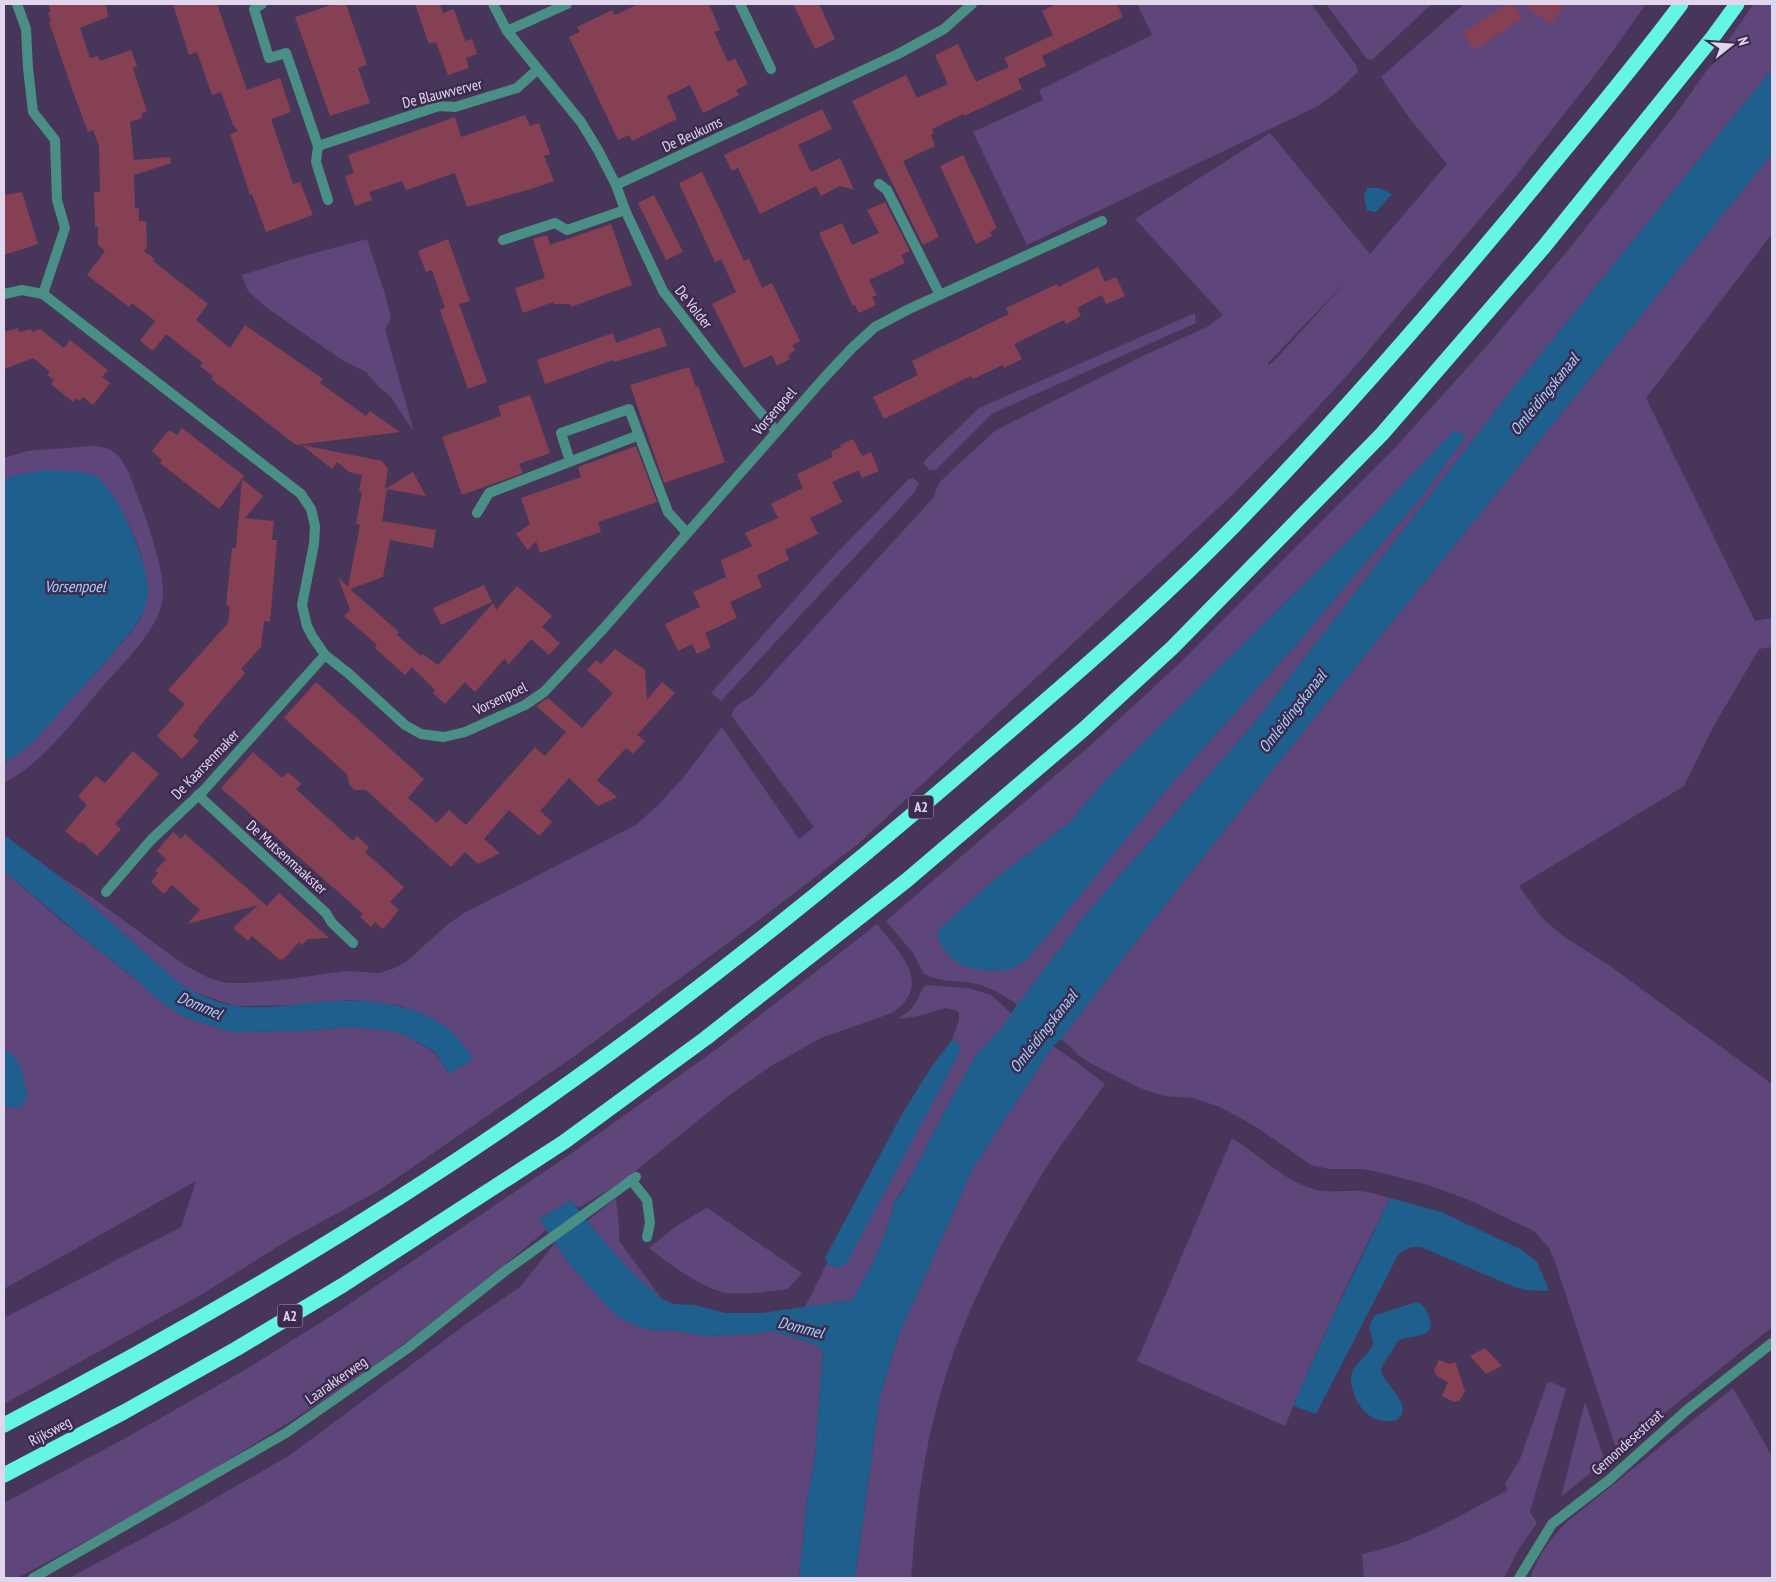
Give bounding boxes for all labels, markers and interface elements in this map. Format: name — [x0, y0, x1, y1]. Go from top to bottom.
north arrow — [1706, 20, 1756, 70]
text: N — [1734, 35, 1753, 47]
street label: De Blauwverver — [400, 74, 485, 112]
street label: De Beukums — [659, 112, 725, 156]
street label: De Volder — [671, 281, 717, 333]
water label: Omleidingskanaal — [1505, 348, 1584, 439]
street label: Vorsenpoel — [747, 383, 800, 440]
water label: Vorsenpoel — [44, 576, 107, 596]
water label: Omleidingskanaal — [1254, 665, 1331, 756]
street label: Vorsenpoel — [469, 677, 530, 720]
street label: De Kaarsenmaker — [167, 724, 244, 803]
road number: A2 — [908, 796, 934, 819]
street label: De Mutsenmaakster — [243, 816, 332, 899]
water label: Omleidingskanaal — [1005, 985, 1082, 1076]
water label: Dommel — [175, 987, 226, 1024]
road number: A2 — [278, 1304, 302, 1328]
water label: Dommel — [776, 1312, 827, 1343]
street label: Laarakkerweg — [301, 1352, 371, 1408]
street label: Gemondesestraat — [1587, 1405, 1667, 1479]
street label: Rijksweg — [25, 1412, 75, 1450]

